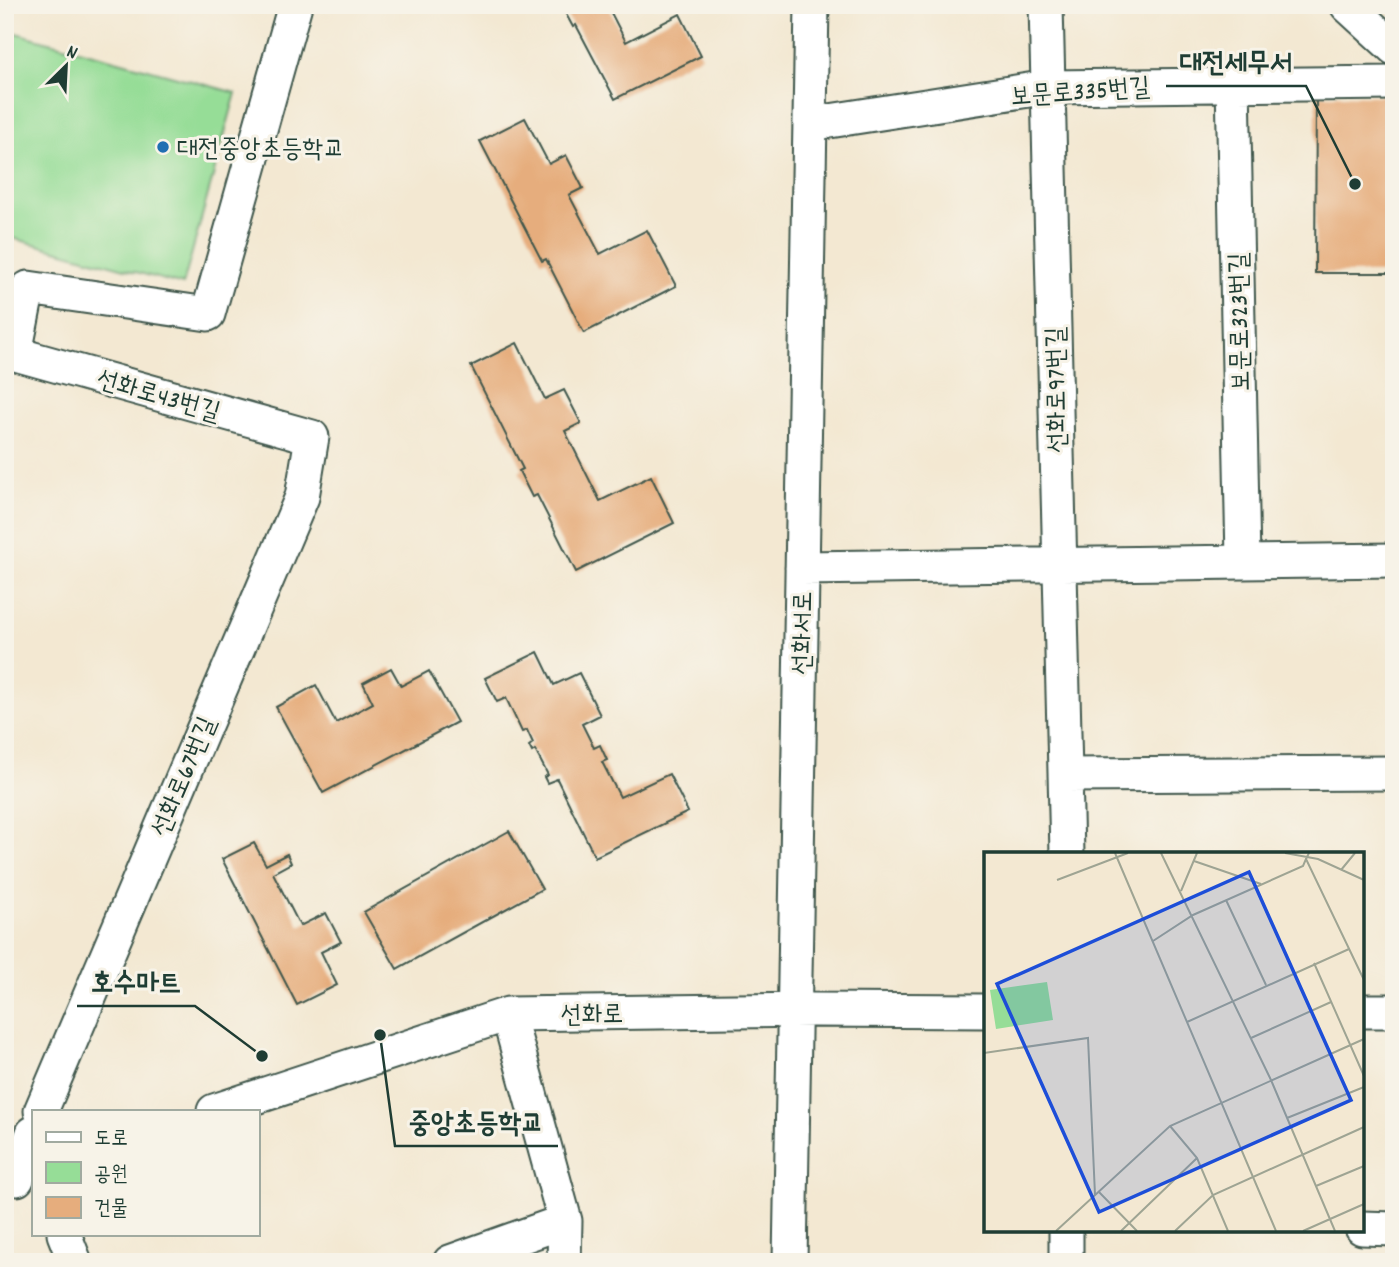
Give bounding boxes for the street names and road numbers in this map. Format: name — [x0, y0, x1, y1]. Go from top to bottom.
street label: 보문로335번길 — [1009, 70, 1151, 117]
street label: 보문로323번길 — [1222, 252, 1261, 392]
street label: 선화로97번길 — [1039, 326, 1078, 453]
street label: 선화로43번길 — [92, 362, 224, 433]
street label: 선화서로 — [785, 591, 824, 675]
street label: 선화로67번길 — [143, 711, 227, 843]
street label: 선화로 — [560, 997, 624, 1036]

